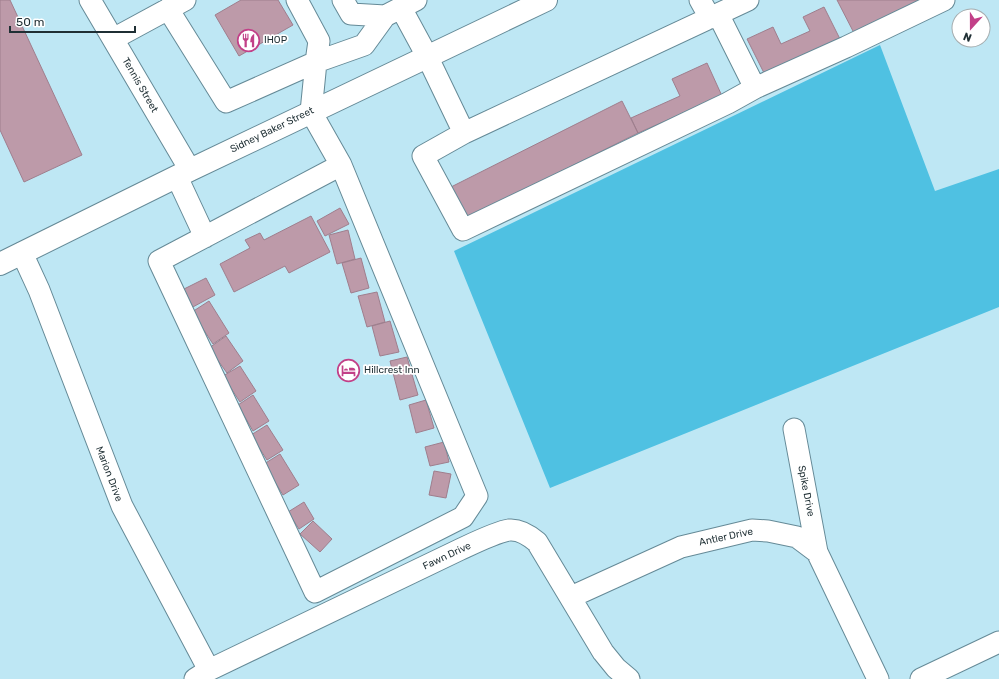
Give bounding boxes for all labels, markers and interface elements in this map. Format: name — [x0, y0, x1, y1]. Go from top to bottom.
scale bar — [10, 8, 135, 34]
north arrow — [951, 8, 991, 48]
text: 50 m — [16, 15, 44, 29]
restaurant icon: IHOP — [235, 27, 261, 53]
text: N — [961, 29, 974, 44]
place label: IHOP — [264, 34, 288, 46]
street label: Tennis Street — [119, 55, 161, 115]
street label: Sidney Baker Street — [228, 105, 316, 155]
hotel icon: Hillcrest Inn — [335, 357, 361, 383]
place label: Hillcrest Inn — [364, 364, 420, 376]
street label: Marion Drive — [93, 445, 125, 504]
street label: Spike Drive — [795, 465, 817, 518]
street label: Antler Drive — [698, 525, 754, 549]
street label: Fawn Drive — [421, 539, 473, 572]

